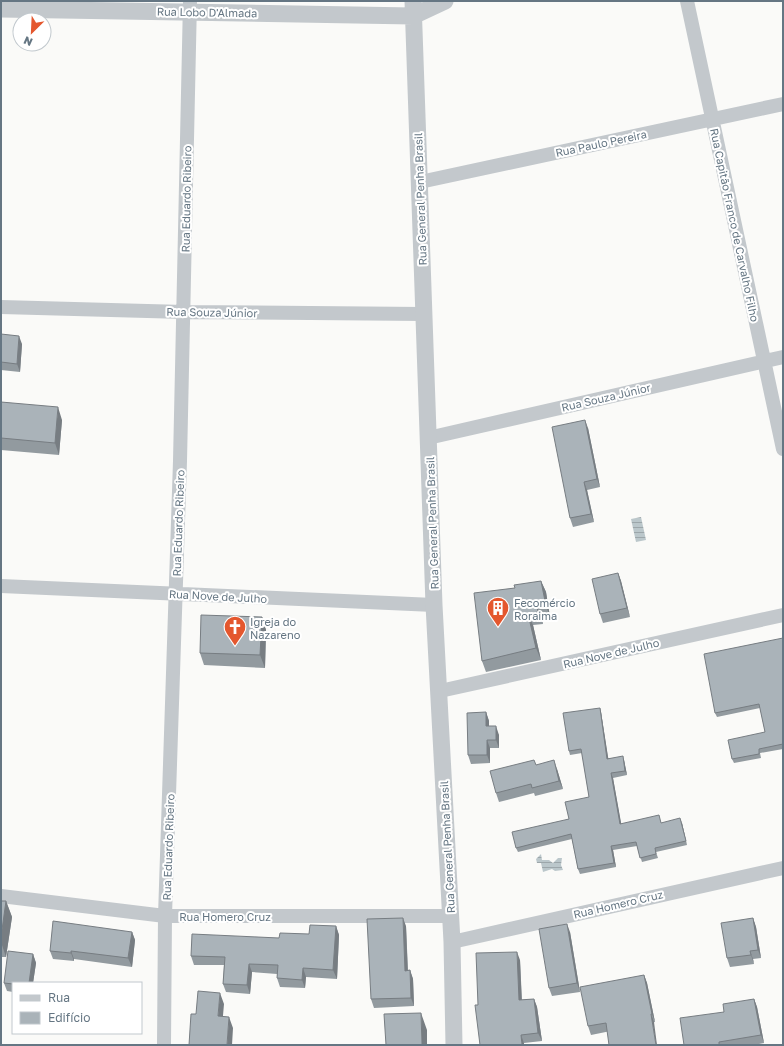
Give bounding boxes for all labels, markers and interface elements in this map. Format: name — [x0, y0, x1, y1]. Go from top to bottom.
street label: Rua Lobo D'Almada — [157, 5, 257, 19]
north arrow — [12, 12, 52, 52]
text: N — [21, 34, 34, 49]
street label: Rua Paulo Pereira — [554, 127, 648, 159]
street label: Rua Capitão Franco de Carvalho Filho — [708, 127, 762, 323]
street label: Rua General Penha Brasil — [411, 132, 429, 266]
street label: Rua Eduardo Ribeiro — [179, 145, 193, 252]
street label: Rua Souza Júnior — [166, 305, 258, 319]
street label: Rua Souza Júnior — [560, 380, 653, 414]
street label: Rua General Penha Brasil — [423, 456, 441, 590]
street label: Rua Eduardo Ribeiro — [170, 469, 186, 577]
street label: Rua Nove de Julho — [169, 587, 268, 605]
building icon: Fecomércio Roraima — [485, 595, 511, 628]
place label: Fecomércio Roraima — [514, 596, 576, 622]
church icon: Igreja do Nazareno — [222, 614, 248, 647]
place label: Igreja do Nazareno — [250, 615, 301, 641]
street label: Rua Nove de Julho — [562, 636, 661, 670]
street label: Rua General Penha Brasil — [437, 780, 457, 914]
street label: Rua Eduardo Ribeiro — [160, 793, 176, 901]
street label: Rua Homero Cruz — [572, 887, 664, 921]
street label: Rua Homero Cruz — [179, 910, 271, 923]
legend — [12, 982, 142, 1034]
text: Rua — [48, 990, 70, 1005]
text: Edifício — [48, 1010, 90, 1025]

